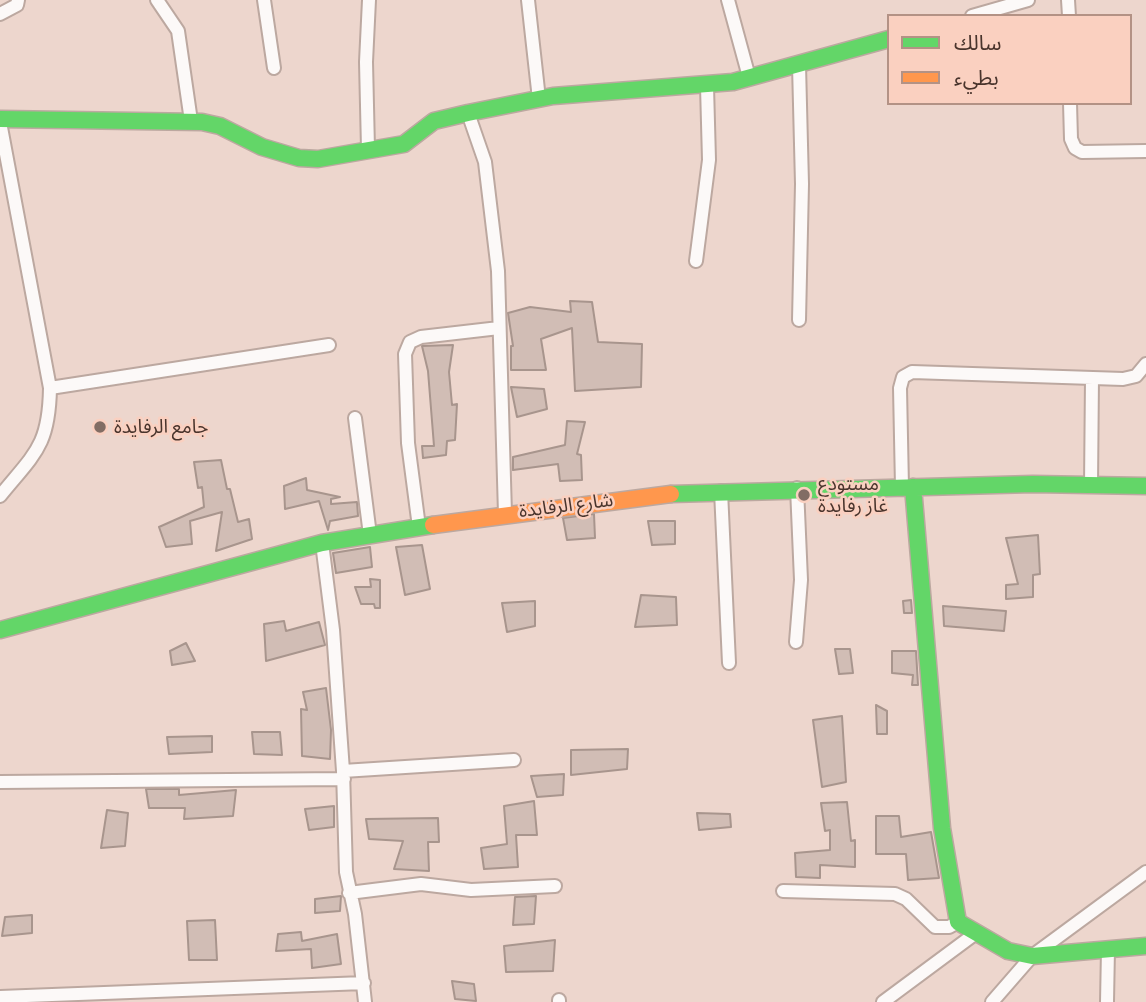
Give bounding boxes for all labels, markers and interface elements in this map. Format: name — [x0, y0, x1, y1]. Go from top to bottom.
legend — [887, 14, 1132, 105]
text: سالك — [954, 25, 1001, 56]
text: بطيء — [954, 60, 999, 91]
place label: جامع الرفايدة — [114, 416, 209, 438]
marker: جامع الرفايدة — [92, 419, 108, 435]
place label: مستودع غاز رفايدة — [818, 473, 888, 517]
marker: مستودع غاز رفايدة — [796, 487, 812, 503]
street label: شارع الرفايدة — [518, 489, 614, 523]

